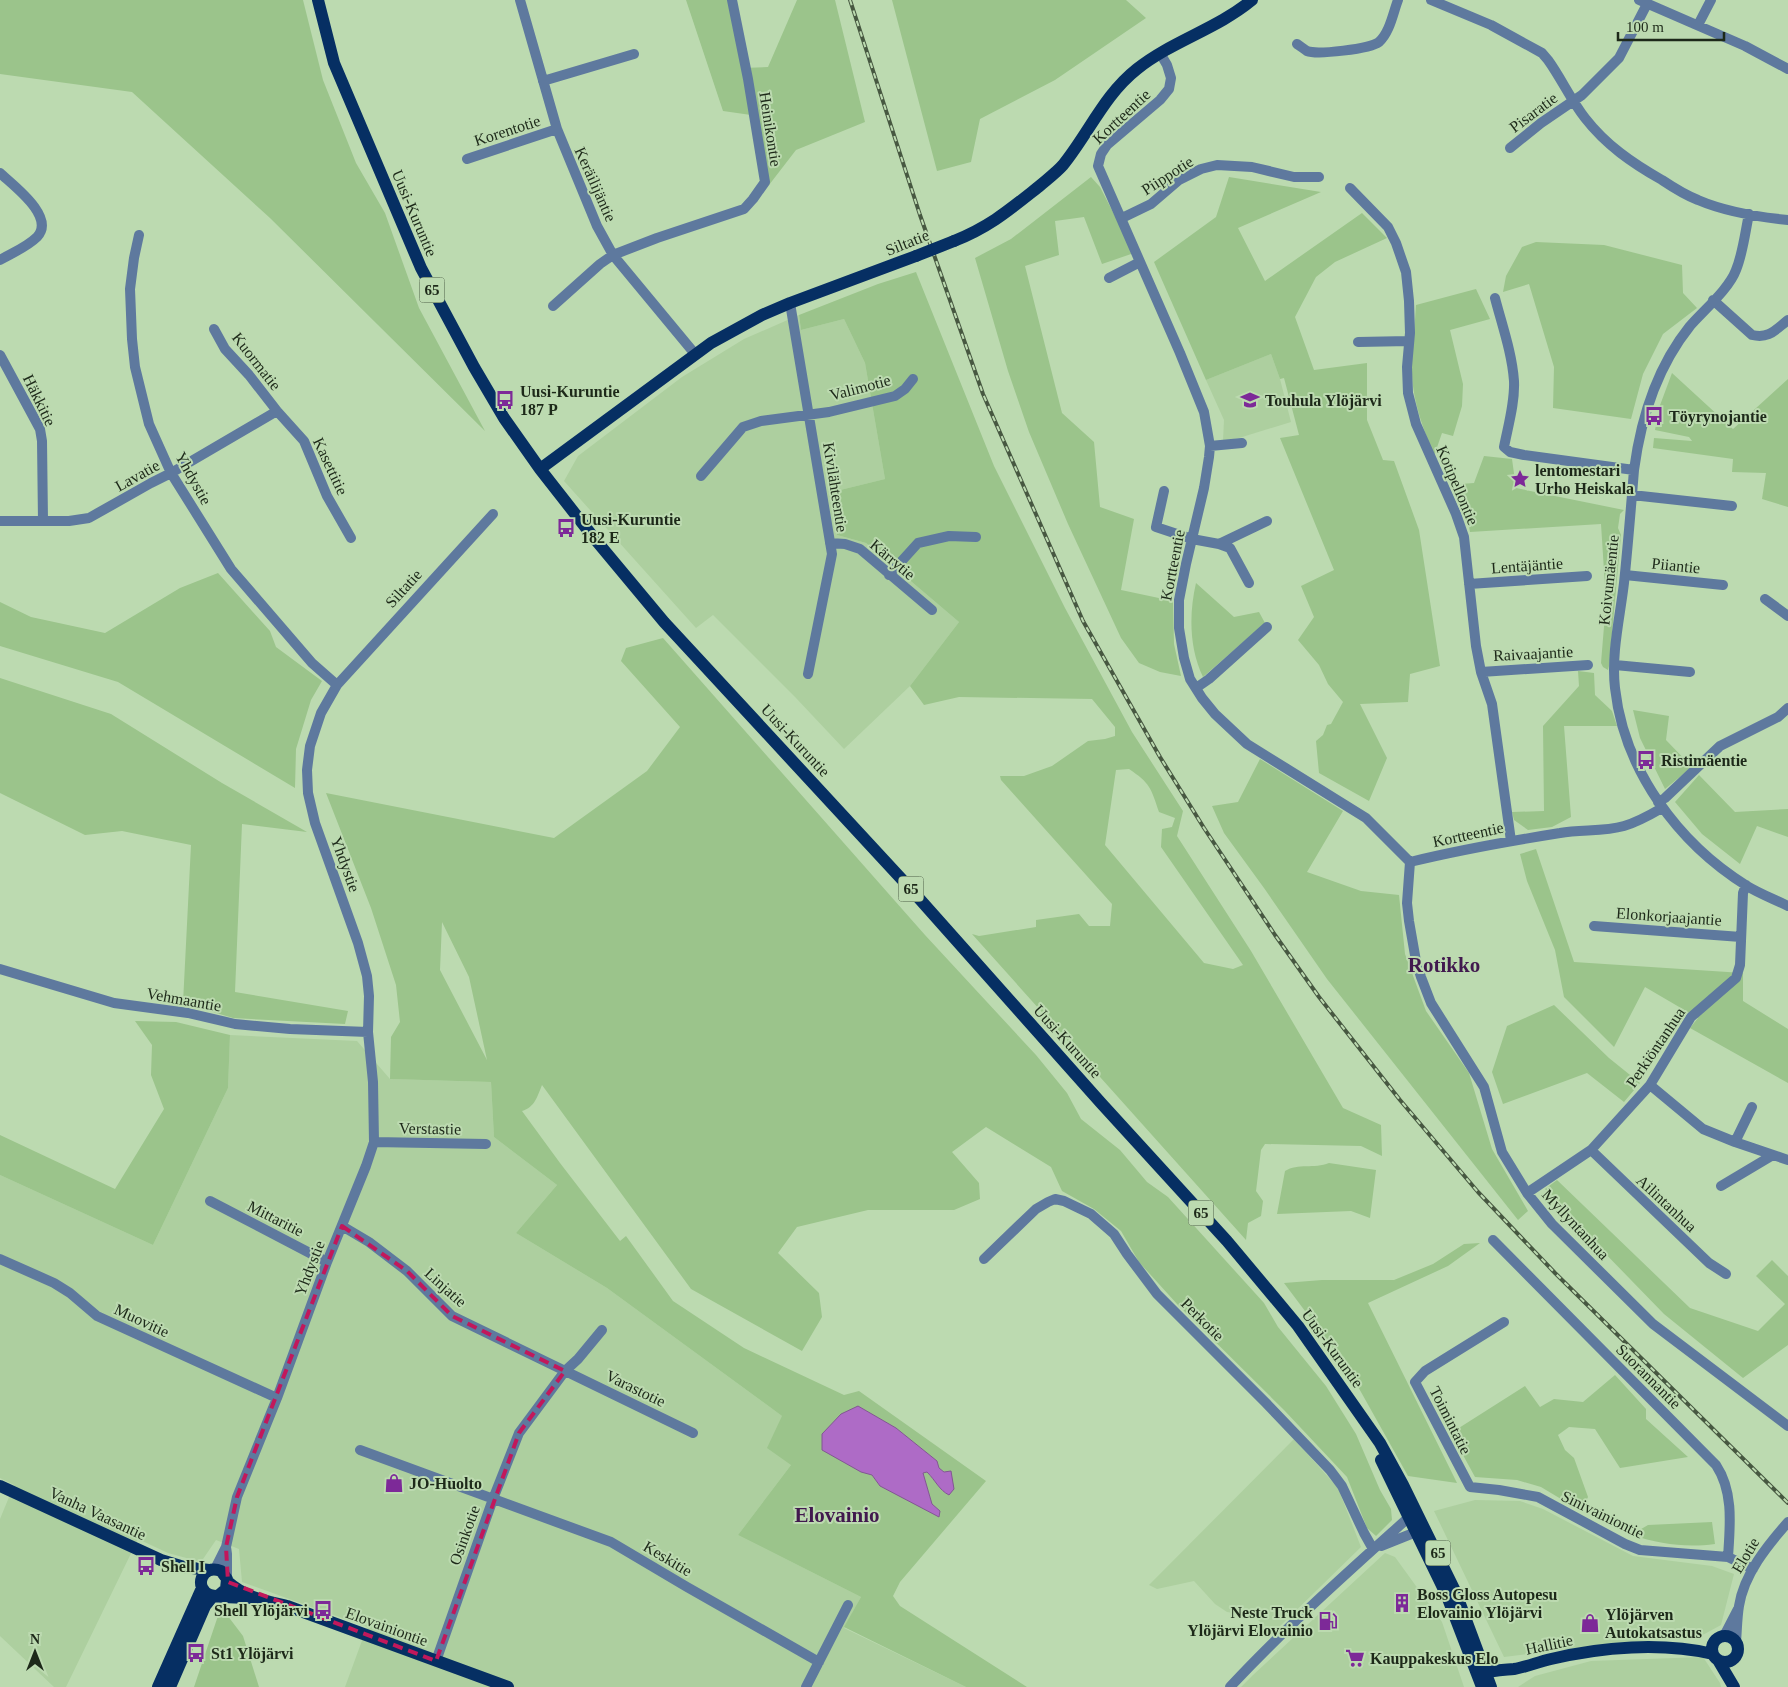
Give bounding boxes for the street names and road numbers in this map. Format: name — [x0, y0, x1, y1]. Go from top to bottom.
street label: Kortteentie — [1089, 86, 1153, 147]
street label: Pisaratie — [1506, 89, 1560, 136]
street label: Heinikontie — [756, 90, 785, 168]
street label: Korentotie — [472, 112, 542, 149]
street label: Keräilijäntie — [571, 144, 620, 225]
street label: Piippotie — [1138, 153, 1197, 199]
street label: Uusi-Kuruntie — [389, 167, 440, 259]
street label: Siltatie — [883, 226, 931, 259]
road number: 65 — [420, 278, 444, 302]
street label: Kuormatie — [229, 329, 284, 393]
street label: Valimotie — [828, 371, 892, 404]
street label: Häkkitie — [20, 372, 59, 429]
street label: Kasettitie — [310, 435, 351, 498]
street label: Kivilähteentie — [820, 441, 851, 533]
street label: Kotipellontie — [1432, 443, 1482, 528]
street label: Yhdystie — [171, 449, 215, 508]
street label: Lavatie — [112, 456, 162, 494]
street label: Kortteentie — [1157, 528, 1188, 602]
street label: Koivumäentie — [1595, 534, 1622, 626]
street label: Kärrytie — [866, 536, 919, 584]
street label: Piiantie — [1651, 554, 1701, 577]
street label: Lentäjäntie — [1491, 555, 1564, 577]
street label: Siltatie — [382, 566, 425, 611]
street label: Raivaajantie — [1493, 643, 1573, 665]
street label: Uusi-Kuruntie — [758, 701, 833, 780]
street label: Kortteentie — [1431, 819, 1505, 850]
street label: Yhdystie — [327, 834, 363, 895]
road number: 65 — [898, 876, 924, 902]
street label: Elonkorjaajantie — [1616, 904, 1722, 930]
street label: Vehmaantie — [145, 985, 223, 1014]
street label: Uusi-Kuruntie — [1030, 1001, 1105, 1081]
street label: Perkiöntanhua — [1623, 1004, 1688, 1090]
street label: Verstastie — [399, 1119, 461, 1138]
street label: Ailintanhua — [1633, 1171, 1700, 1235]
street label: Myllyntanhua — [1538, 1186, 1612, 1264]
street label: Mittaritie — [245, 1197, 307, 1240]
road number: 65 — [1188, 1200, 1214, 1226]
street label: Yhdystie — [291, 1238, 329, 1299]
street label: Linjatie — [421, 1264, 470, 1311]
street label: Perkotie — [1178, 1294, 1228, 1344]
street label: Muovitie — [112, 1300, 172, 1341]
street label: Uusi-Kuruntie — [1299, 1306, 1367, 1391]
street label: Suorannantie — [1613, 1340, 1685, 1412]
street label: Varastotie — [603, 1367, 668, 1410]
street label: Toimintatie — [1426, 1384, 1475, 1457]
street label: Vanha Vaasantie — [47, 1484, 149, 1543]
street label: Sinivainiontie — [1559, 1487, 1647, 1542]
street label: Osinkotie — [446, 1503, 483, 1567]
street label: Elotie — [1728, 1534, 1763, 1576]
street label: Keskitie — [641, 1537, 695, 1579]
road number: 65 — [1426, 1540, 1450, 1566]
street label: Elovainiontie — [343, 1604, 430, 1649]
street label: Hallitie — [1524, 1631, 1574, 1658]

